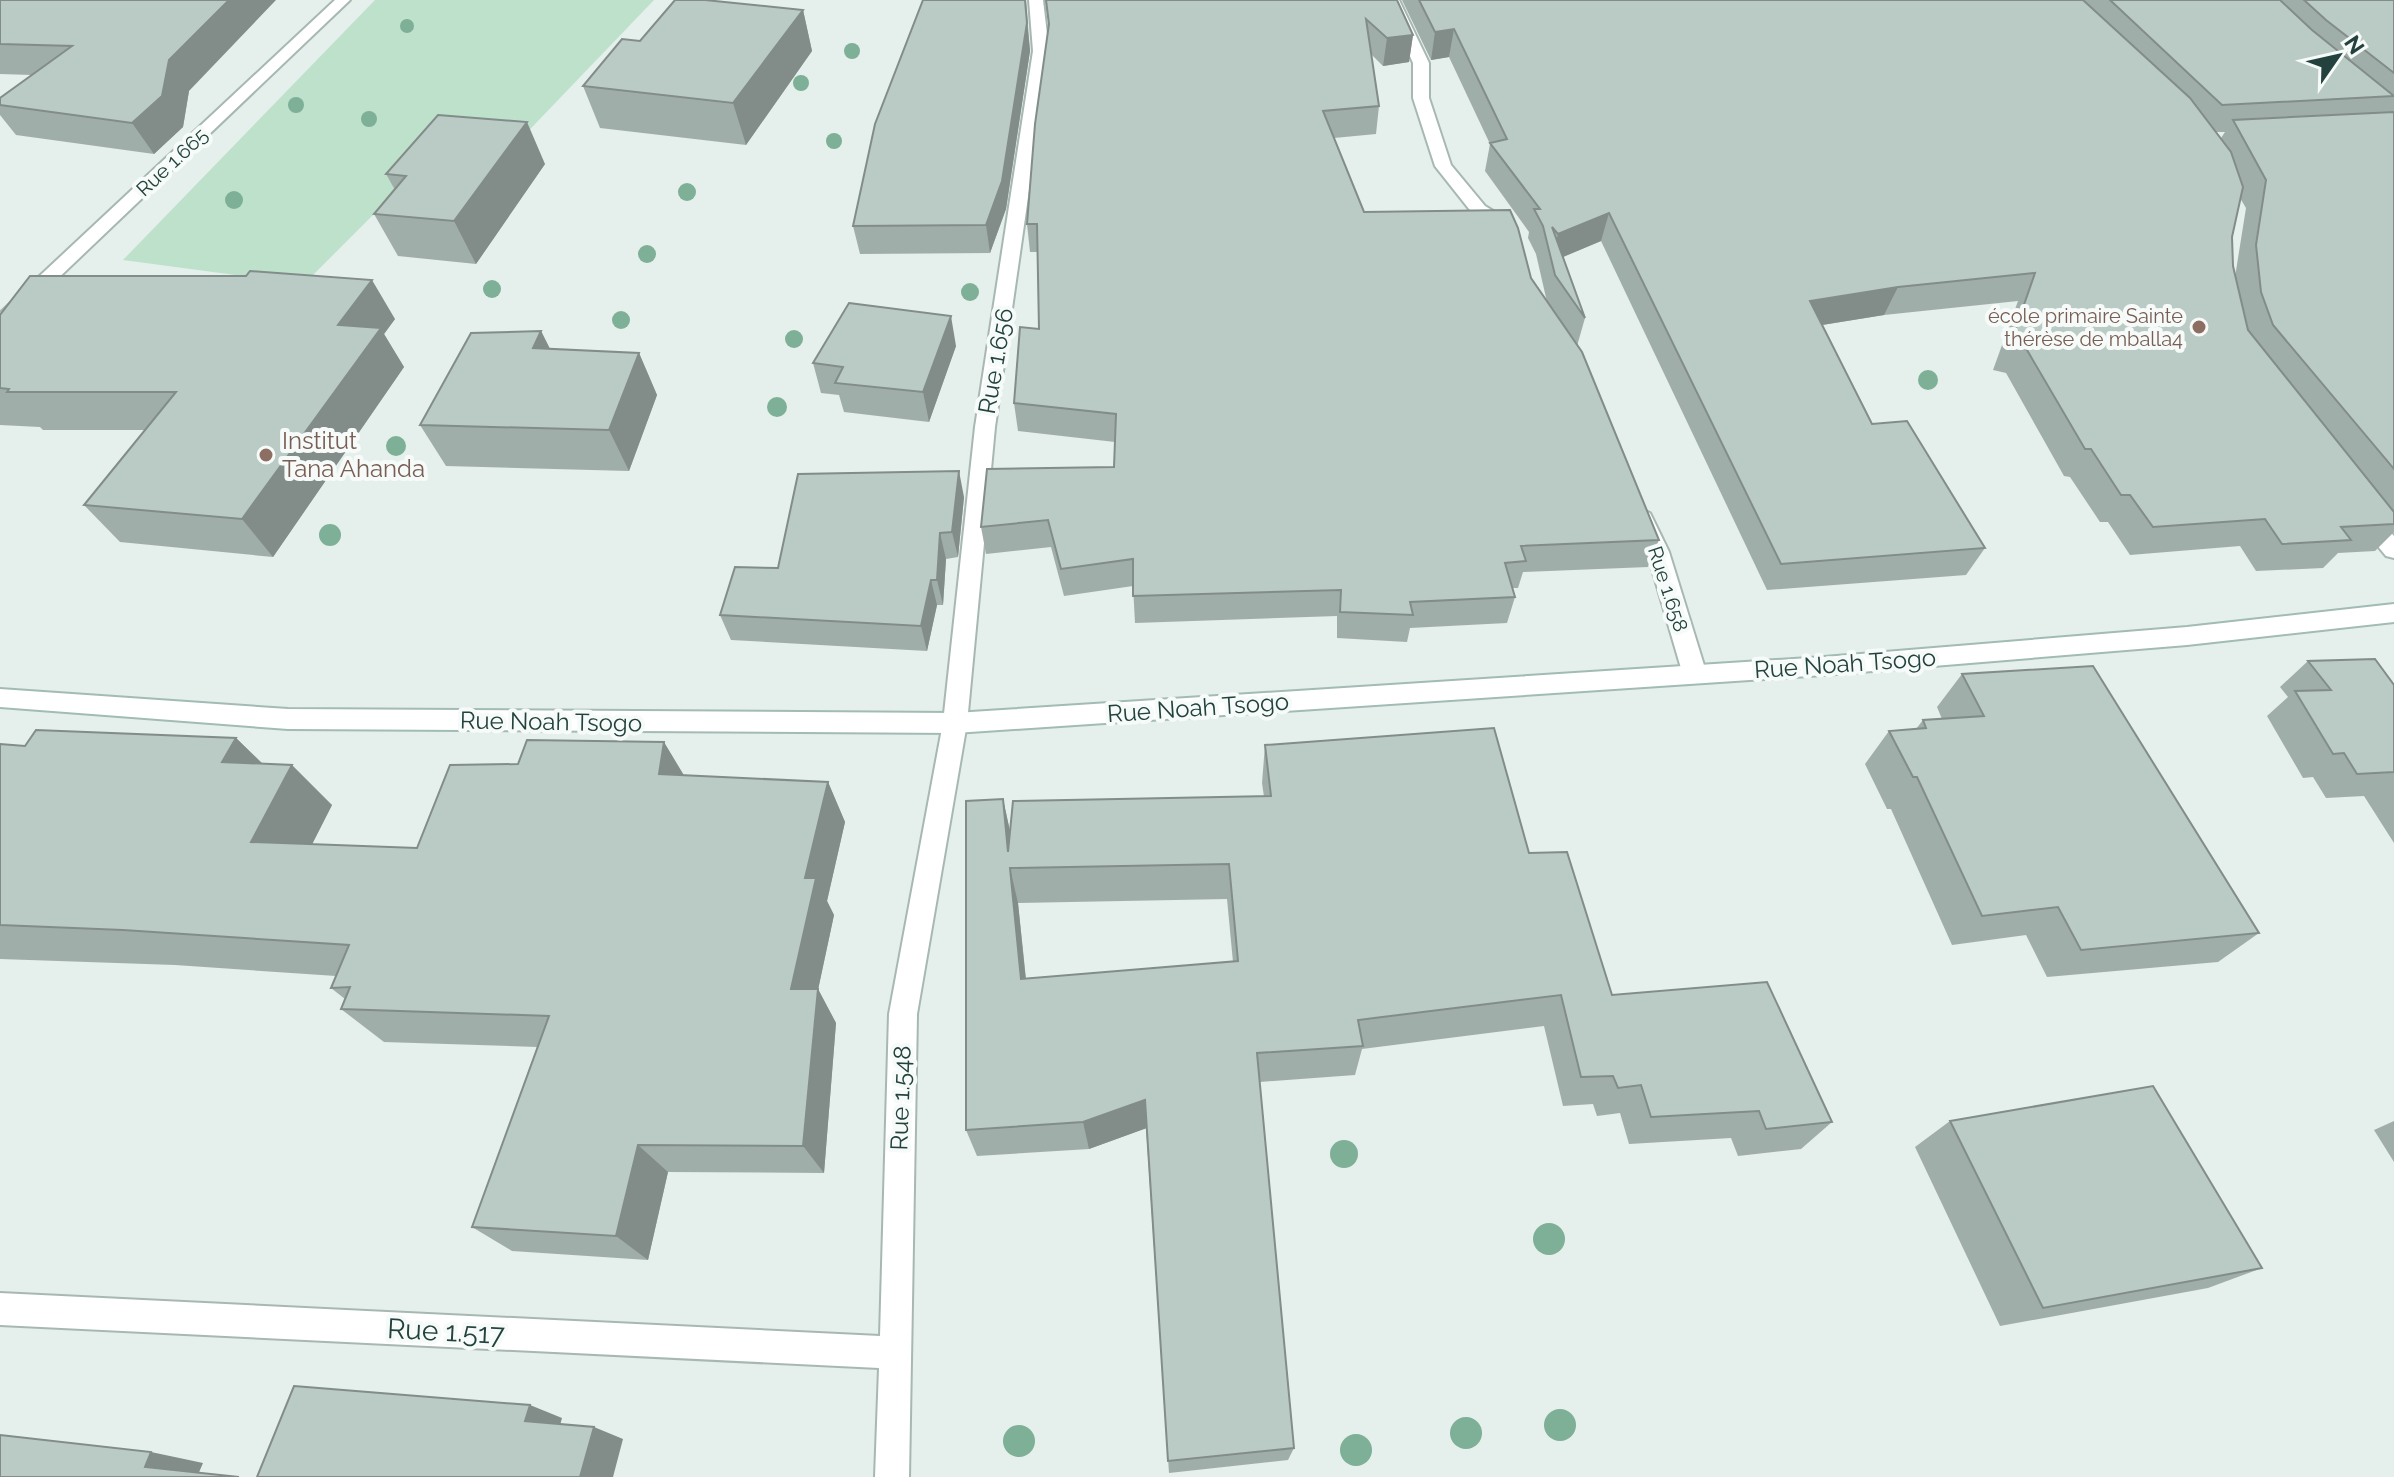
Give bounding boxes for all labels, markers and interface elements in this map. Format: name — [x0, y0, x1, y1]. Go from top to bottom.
north arrow — [2298, 16, 2378, 96]
text: N — [2339, 31, 2370, 59]
street label: Rue 1.665 — [131, 123, 213, 201]
place label: école primaire Sainte thérèse de mballa4 — [1988, 304, 2183, 351]
street label: Rue 1.656 — [972, 306, 1019, 416]
marker: école primaire Sainte thérèse de mballa4 — [2190, 318, 2208, 336]
place label: Institut Tana Ahanda — [282, 426, 425, 483]
marker: Institut Tana Ahanda — [257, 446, 275, 464]
street label: Rue 1.658 — [1643, 543, 1693, 635]
street label: Rue Noah Tsogo — [1753, 643, 1937, 684]
street label: Rue Noah Tsogo — [1106, 687, 1290, 728]
street label: Rue Noah Tsogo — [460, 705, 642, 738]
street label: Rue 1.548 — [884, 1045, 917, 1151]
street label: Rue 1.517 — [386, 1312, 506, 1351]

